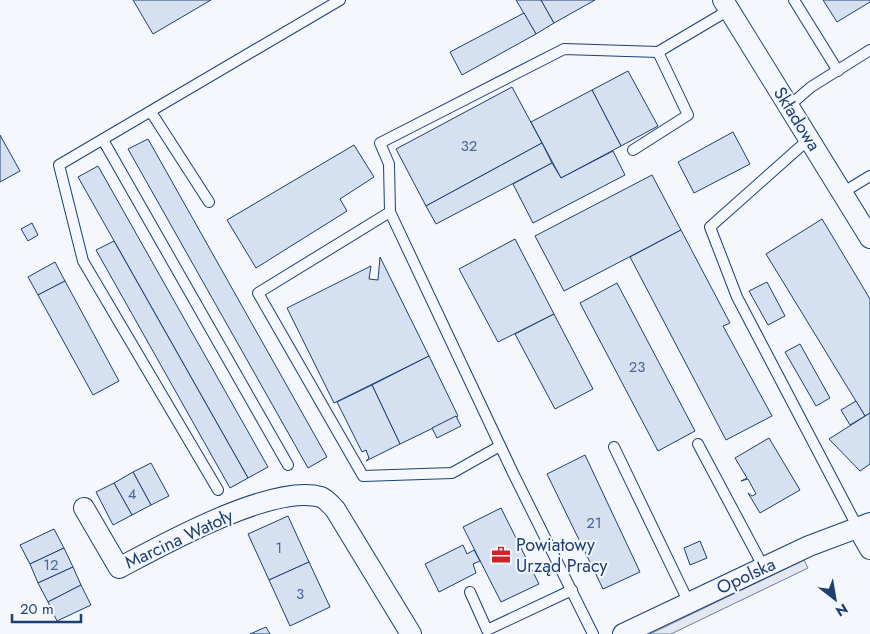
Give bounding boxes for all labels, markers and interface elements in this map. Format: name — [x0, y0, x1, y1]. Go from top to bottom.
street label: Składowa — [767, 82, 827, 156]
house number: 32 — [461, 135, 477, 157]
house number: 23 — [629, 356, 645, 378]
house number: 4 — [128, 483, 137, 505]
street label: Marcina Watoły — [121, 503, 237, 575]
house number: 21 — [586, 512, 602, 534]
place label: Powiatowy Urząd Pracy — [516, 532, 608, 579]
house number: 1 — [276, 537, 282, 559]
office icon: Powiatowy Urząd Pracy — [490, 544, 512, 566]
street label: Opolska — [712, 551, 780, 601]
house number: 12 — [43, 554, 59, 576]
north arrow — [810, 574, 860, 624]
house number: 3 — [296, 583, 304, 605]
scale bar — [12, 592, 81, 624]
text: 20 m — [20, 598, 54, 620]
text: N — [832, 599, 852, 622]

